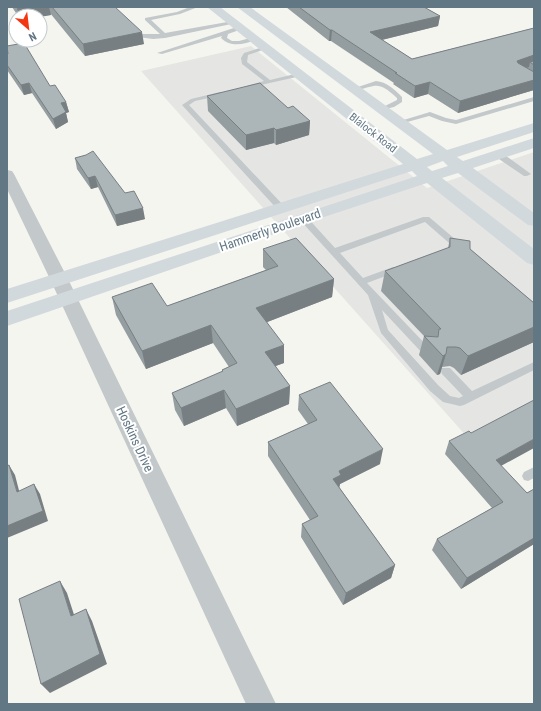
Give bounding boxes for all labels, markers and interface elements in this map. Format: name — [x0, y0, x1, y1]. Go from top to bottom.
north arrow — [8, 8, 48, 48]
text: N — [26, 29, 38, 44]
street label: Blalock Road — [347, 110, 399, 156]
street label: Hammerly Boulevard — [217, 206, 323, 254]
street label: Hoskins Drive — [113, 404, 157, 474]

